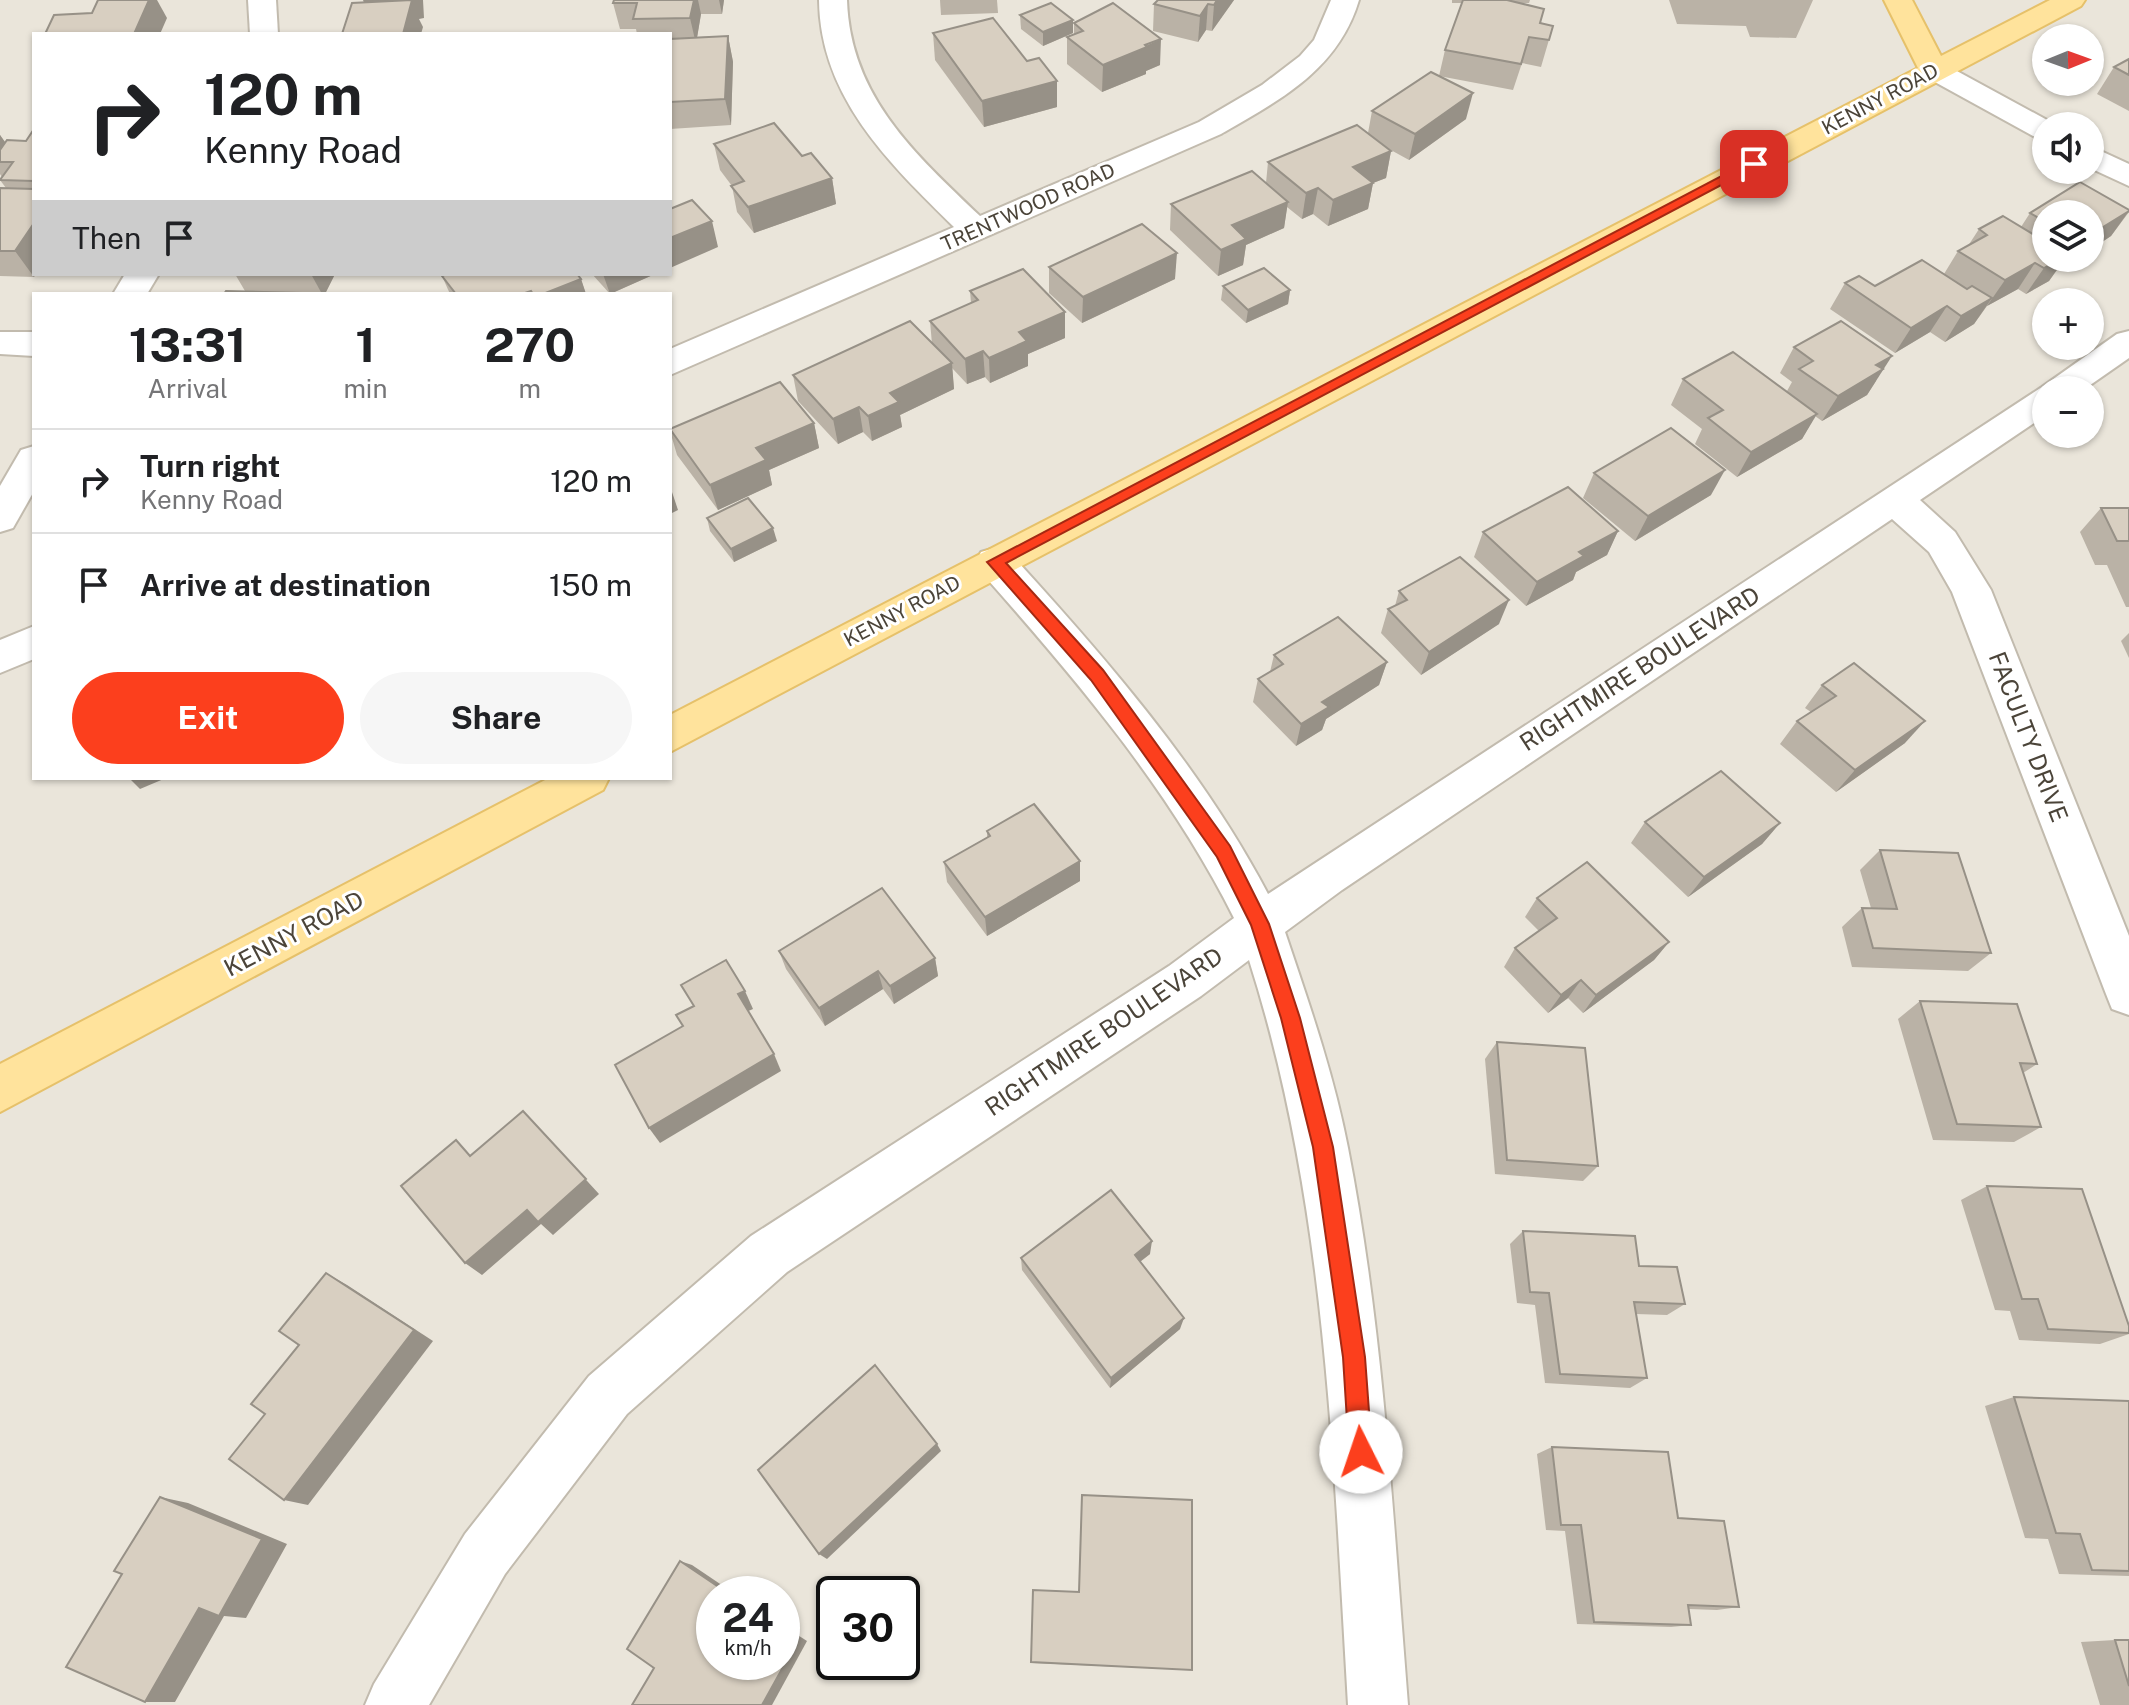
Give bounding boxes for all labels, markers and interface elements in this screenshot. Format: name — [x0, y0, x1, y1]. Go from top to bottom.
north arrow — [2032, 24, 2104, 96]
map controls — [2032, 24, 2104, 448]
street label: KENNY ROAD — [1818, 58, 1942, 140]
text: 120 m — [204, 62, 362, 128]
icon: right — [72, 64, 176, 168]
button: sound — [2032, 112, 2104, 184]
text: Kenny Road — [204, 129, 402, 171]
pin — [1720, 130, 1788, 198]
icon: arrive — [1732, 142, 1776, 186]
street label: TRENTWOOD ROAD — [937, 158, 1119, 256]
button: layers — [2032, 200, 2104, 272]
icon: arrive — [157, 216, 201, 260]
text: Then — [72, 220, 141, 256]
button: + — [2032, 288, 2104, 360]
text: 13:31 — [129, 316, 247, 373]
text: 1 — [355, 316, 376, 373]
text: 270 — [484, 316, 575, 373]
text: Arrival — [148, 373, 228, 404]
text: min — [343, 373, 387, 404]
text: m — [518, 373, 541, 404]
button: − — [2032, 376, 2104, 448]
text: Turn right — [140, 448, 280, 484]
icon: right — [72, 459, 116, 503]
text: 120 m — [550, 463, 632, 499]
text: Kenny Road — [140, 484, 283, 515]
icon: arrive — [72, 563, 116, 607]
text: Arrive at destination — [140, 567, 431, 603]
text: 150 m — [549, 567, 632, 603]
street label: KENNY ROAD — [840, 570, 964, 652]
street label: RIGHTMIRE BOULEVARD — [1514, 580, 1765, 756]
street label: FACULTY DRIVE — [1984, 648, 2074, 826]
button: Exit — [72, 672, 344, 764]
button: Share — [360, 672, 632, 764]
street label: KENNY ROAD — [219, 885, 368, 982]
street label: RIGHTMIRE BOULEVARD — [979, 941, 1228, 1121]
position arrow — [1319, 1410, 1403, 1494]
speed limit sign: 30 — [816, 1576, 920, 1680]
text: 24 — [722, 1594, 774, 1641]
text: km/h — [724, 1636, 772, 1660]

